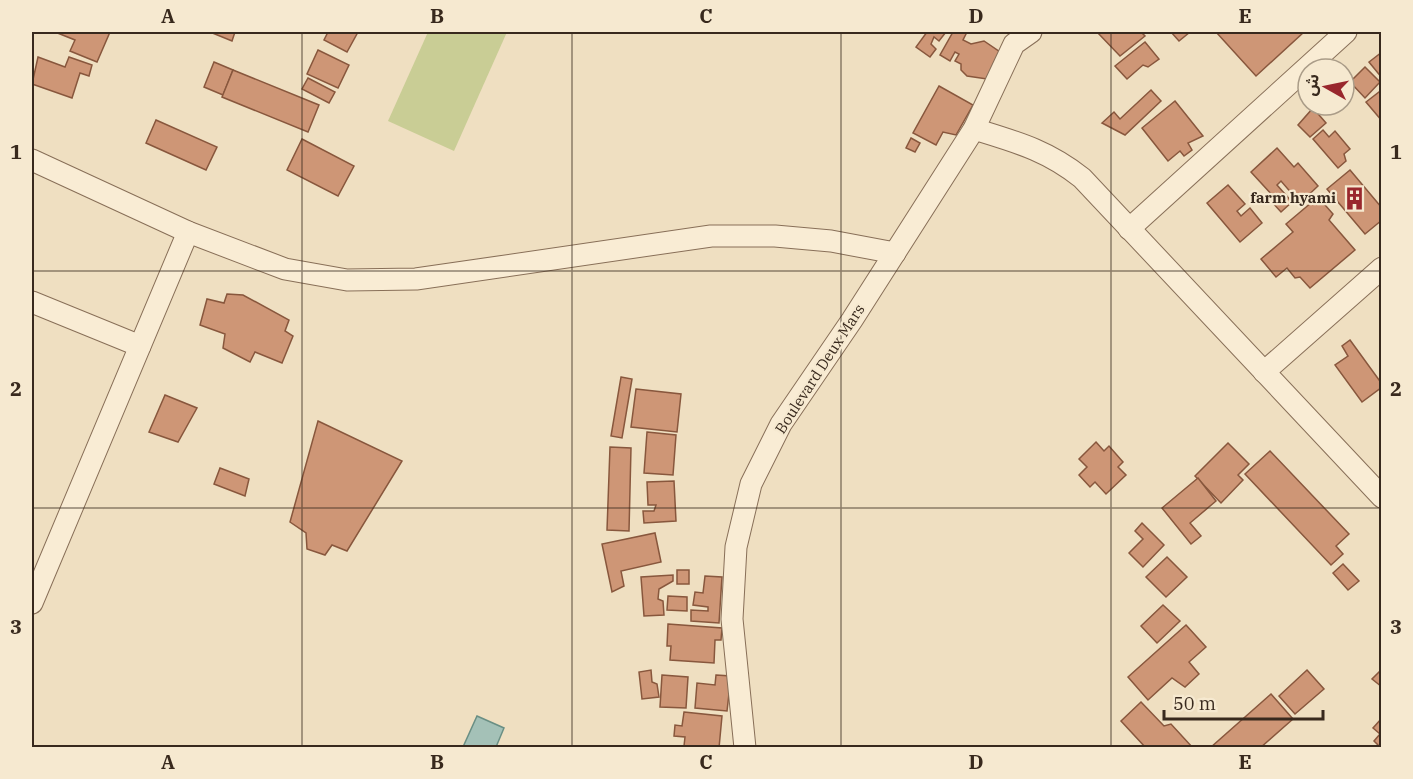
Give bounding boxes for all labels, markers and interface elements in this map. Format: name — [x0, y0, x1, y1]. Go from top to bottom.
text: A — [161, 2, 175, 29]
text: B — [430, 2, 444, 29]
text: C — [699, 2, 713, 29]
text: D — [968, 2, 984, 29]
text: E — [1238, 2, 1252, 29]
north arrow — [1296, 57, 1356, 117]
text: ش — [1300, 72, 1323, 97]
text: 1 — [10, 138, 22, 165]
text: 1 — [1390, 138, 1402, 165]
building icon: farm hyami — [1341, 185, 1367, 211]
place label: farm hyami — [1250, 188, 1336, 207]
street label: Boulevard Deux Mars — [771, 300, 869, 437]
text: 2 — [10, 375, 22, 402]
text: 2 — [1390, 375, 1402, 402]
text: 3 — [10, 613, 22, 640]
text: 3 — [1390, 613, 1402, 640]
scale bar — [1164, 683, 1323, 721]
text: 50 m — [1173, 692, 1216, 715]
text: A — [161, 748, 175, 775]
text: B — [430, 748, 444, 775]
text: C — [699, 748, 713, 775]
text: D — [968, 748, 984, 775]
text: E — [1238, 748, 1252, 775]

